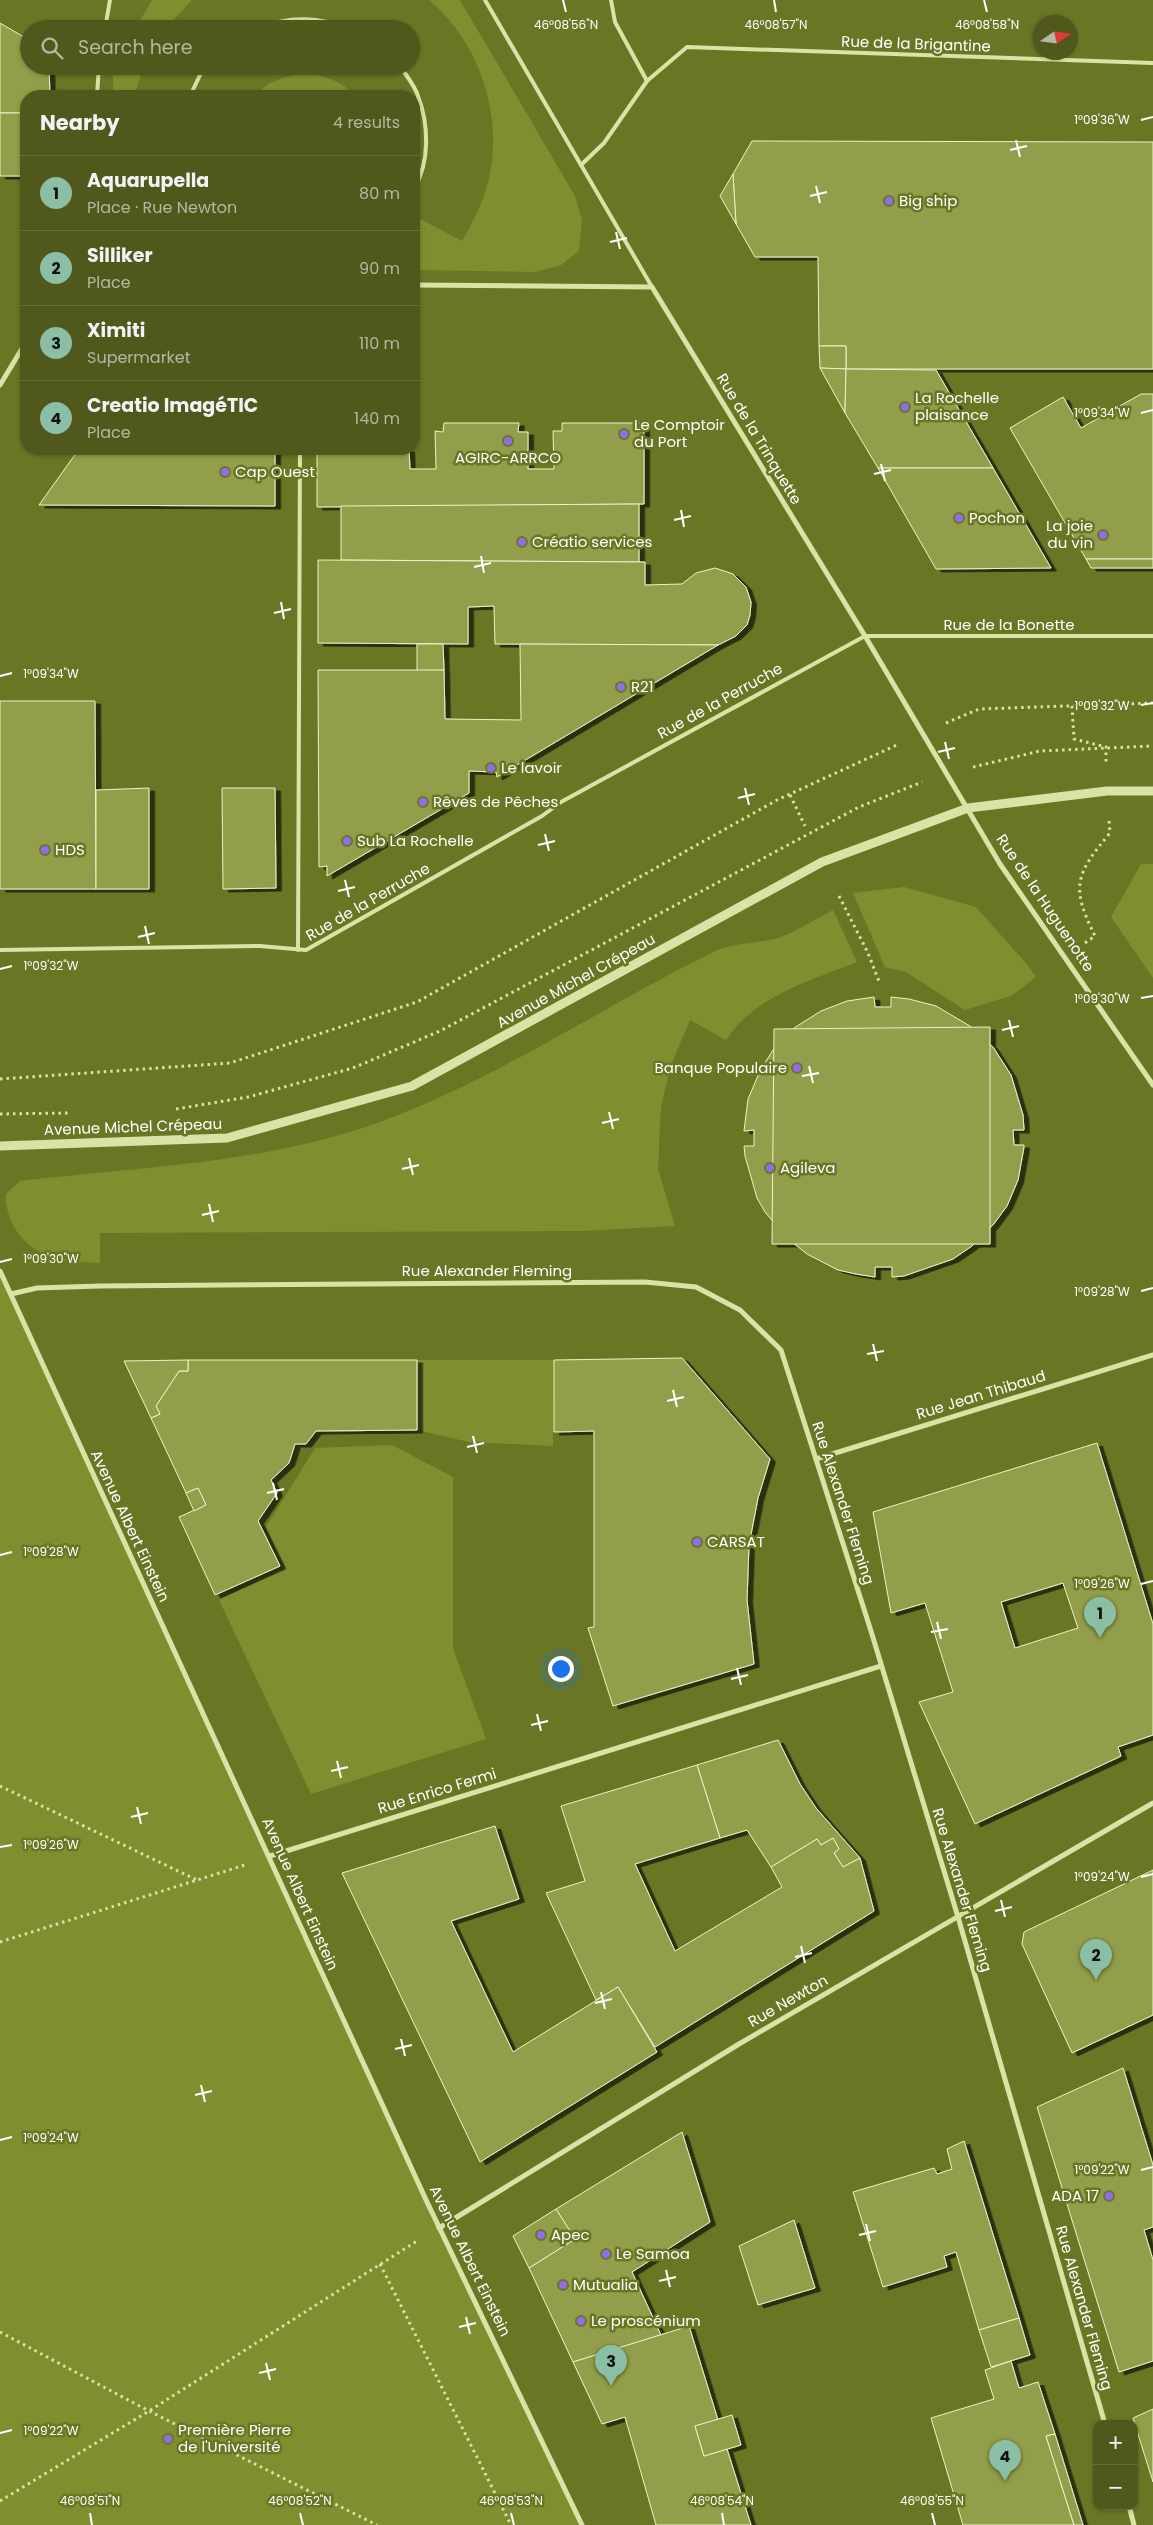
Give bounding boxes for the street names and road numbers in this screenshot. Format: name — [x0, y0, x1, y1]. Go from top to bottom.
street label: Rue de la Brigantine — [841, 30, 991, 57]
street label: Rue de la Trinquette — [712, 369, 807, 508]
street label: Rue de la Bonette — [943, 614, 1075, 635]
street label: Rue de la Perruche — [653, 657, 786, 744]
street label: Rue de la Huguenotte — [991, 830, 1099, 976]
street label: Rue de la Perruche — [302, 857, 434, 946]
street label: Avenue Michel Crépeau — [493, 928, 659, 1033]
street label: Avenue Michel Crépeau — [44, 1113, 222, 1140]
street label: Rue Alexander Fleming — [402, 1260, 572, 1281]
street label: Rue Jean Thibaud — [913, 1365, 1048, 1424]
street label: Rue Alexander Fleming — [807, 1419, 880, 1587]
street label: Avenue Albert Einstein — [86, 1446, 175, 1605]
street label: Rue Enrico Fermi — [375, 1763, 499, 1819]
street label: Rue Alexander Fleming — [928, 1805, 997, 1974]
street label: Avenue Albert Einstein — [257, 1814, 344, 1974]
street label: Rue Newton — [744, 1969, 831, 2032]
street label: Avenue Albert Einstein — [425, 2182, 516, 2340]
street label: Rue Alexander Fleming — [1051, 2223, 1118, 2393]

